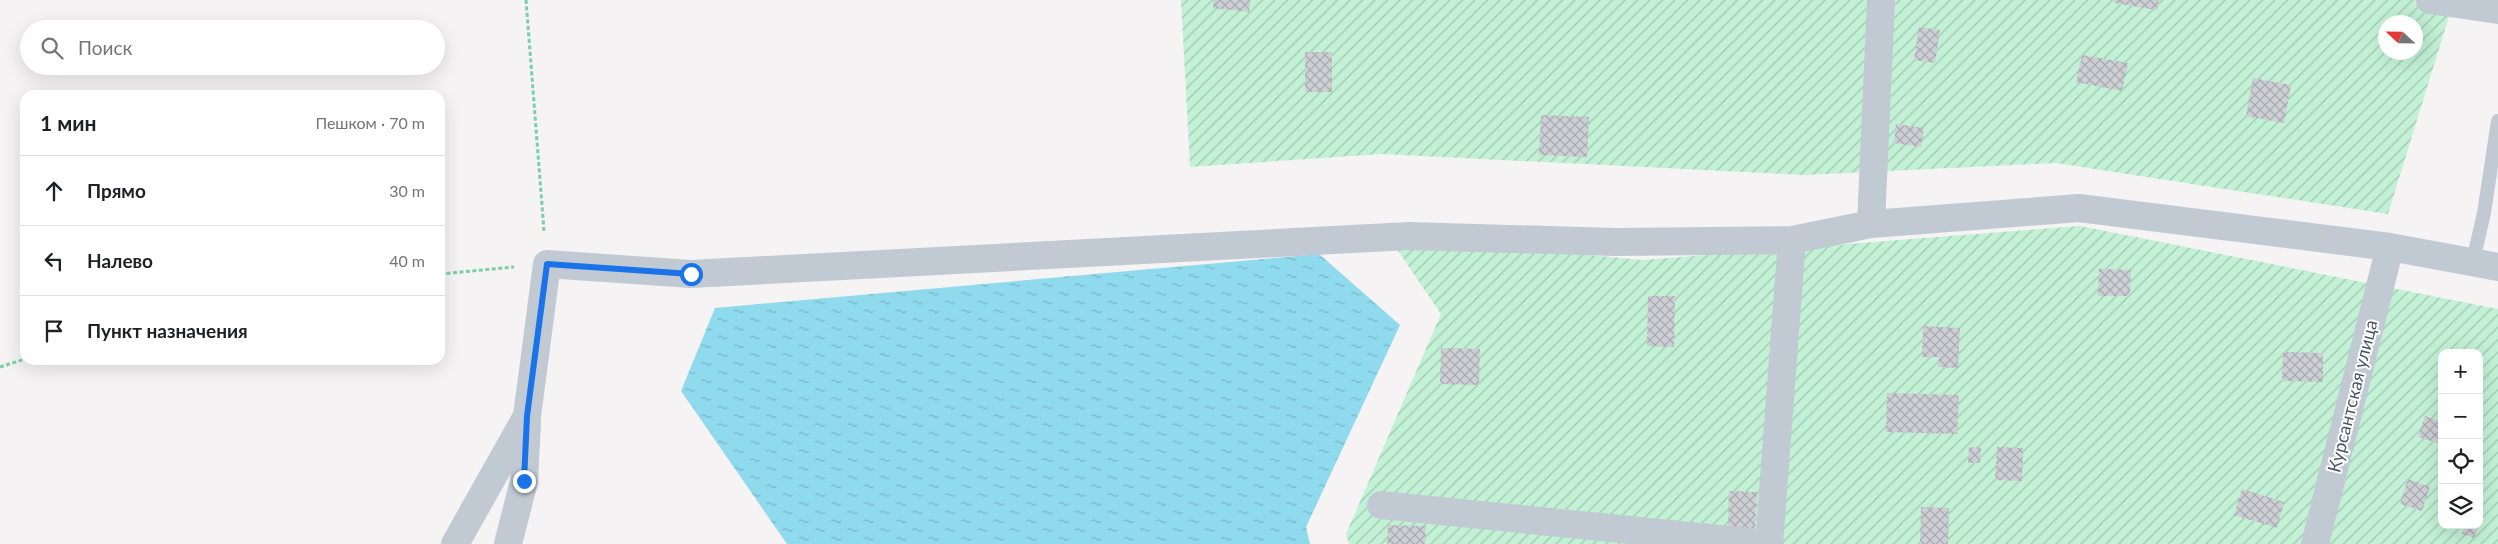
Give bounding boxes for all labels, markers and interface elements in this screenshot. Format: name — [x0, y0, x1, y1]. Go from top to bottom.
north arrow — [2378, 15, 2423, 60]
search box — [20, 20, 445, 75]
icon: search — [38, 34, 66, 62]
text: Поиск — [78, 36, 132, 59]
text: 1 мин — [40, 110, 97, 135]
text: Пешком · 70 m — [315, 113, 425, 132]
icon: ahead — [40, 177, 68, 205]
text: Прямо — [87, 179, 146, 202]
text: 30 m — [389, 181, 425, 200]
icon: left — [40, 247, 68, 275]
text: Налево — [87, 249, 153, 272]
text: 40 m — [389, 251, 425, 270]
route start — [680, 263, 703, 286]
icon: arrive — [40, 317, 68, 345]
street label: Курсантская улица — [2322, 317, 2382, 475]
text: Пункт назначения — [87, 319, 248, 342]
map controls — [2438, 349, 2483, 529]
button: + — [2438, 349, 2483, 394]
button: − — [2438, 394, 2483, 439]
button: locate — [2438, 439, 2483, 484]
route end — [513, 470, 536, 493]
button: layers — [2438, 484, 2483, 529]

